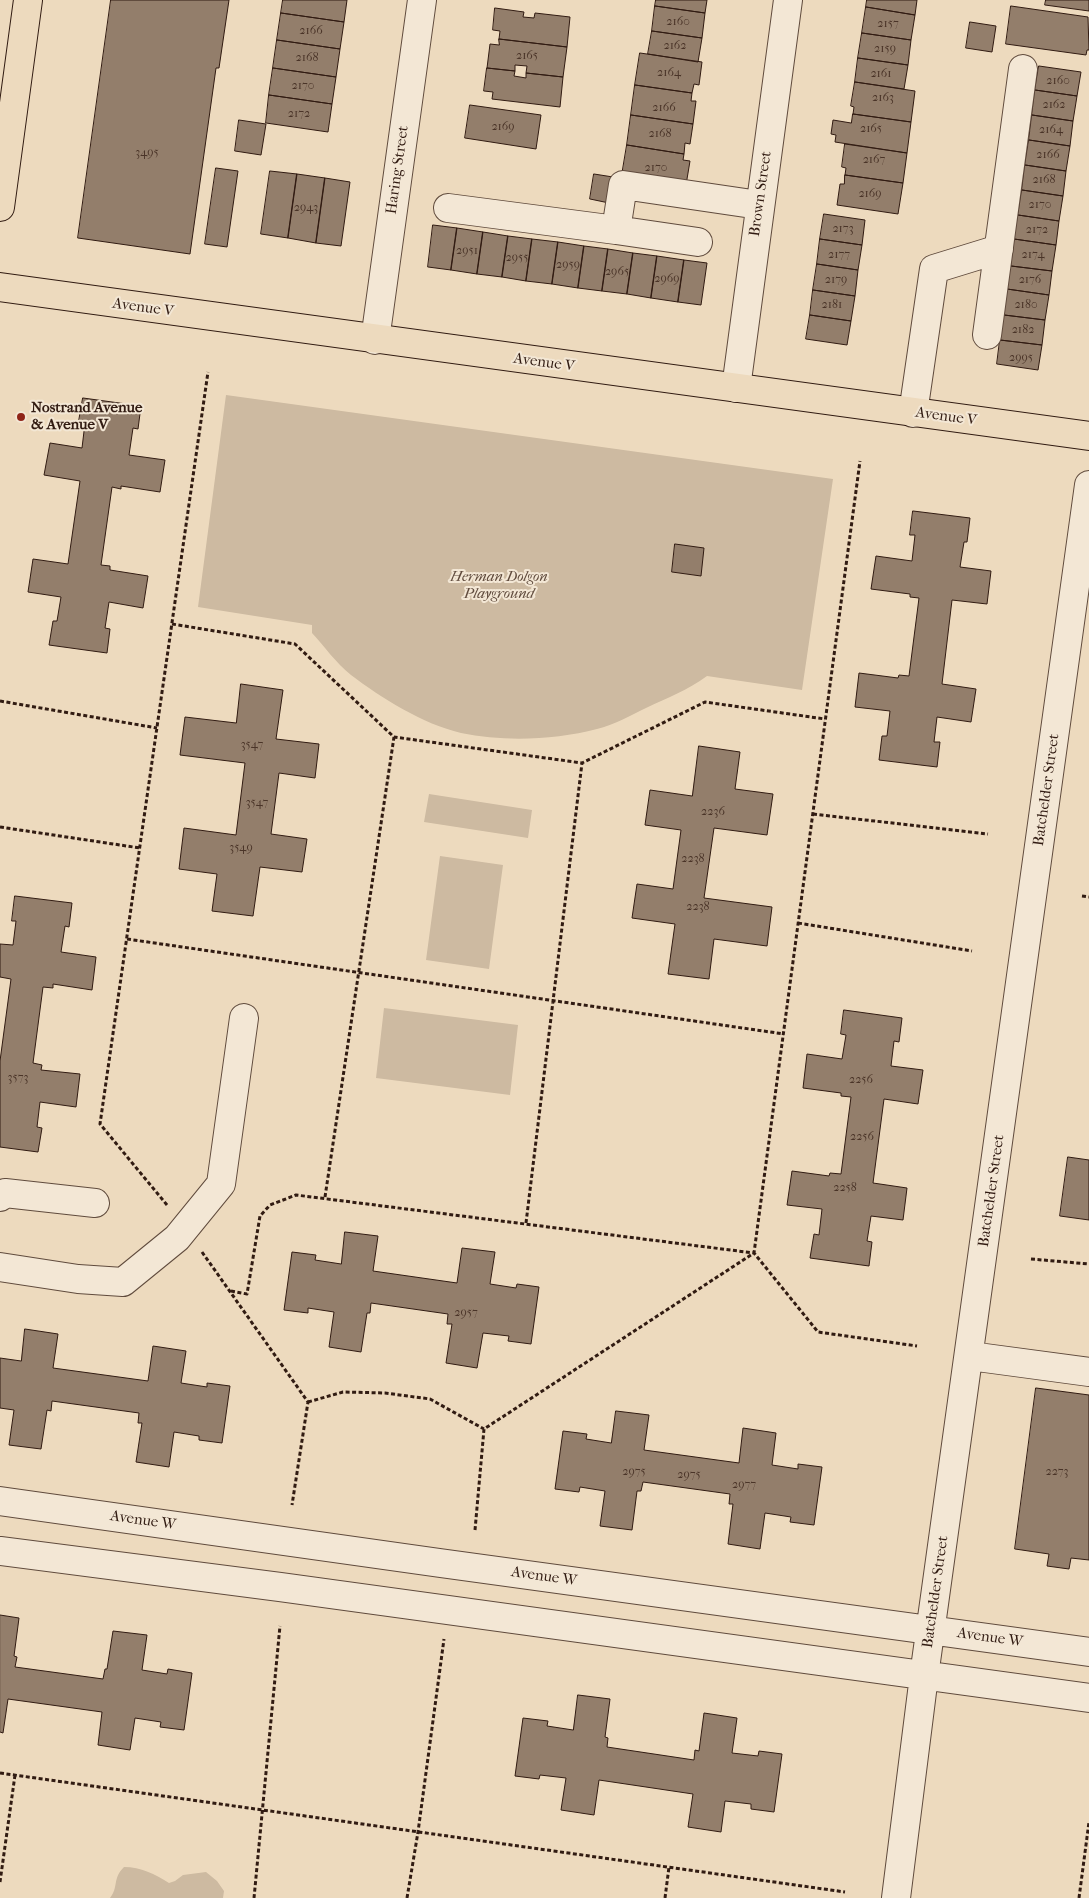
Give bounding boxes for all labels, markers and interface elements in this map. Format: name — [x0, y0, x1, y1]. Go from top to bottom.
house number: 2160 — [666, 15, 690, 29]
house number: 2157 — [877, 17, 899, 31]
house number: 2166 — [299, 24, 323, 38]
house number: 2162 — [663, 39, 687, 53]
house number: 2159 — [874, 42, 896, 56]
house number: 2165 — [516, 49, 538, 63]
house number: 2168 — [296, 51, 318, 65]
house number: 2164 — [657, 66, 681, 80]
house number: 2161 — [870, 67, 892, 81]
house number: 2160 — [1046, 74, 1070, 88]
house number: 2170 — [292, 79, 314, 93]
house number: 2163 — [872, 91, 894, 105]
house number: 2162 — [1042, 98, 1066, 112]
house number: 2166 — [652, 101, 676, 115]
house number: 2172 — [288, 107, 310, 121]
house number: 2169 — [491, 120, 515, 134]
house number: 2165 — [860, 122, 882, 136]
house number: 2164 — [1039, 123, 1063, 137]
street label: Haring Street — [383, 125, 413, 215]
house number: 2168 — [649, 127, 671, 141]
house number: 3495 — [135, 146, 159, 160]
house number: 2166 — [1036, 148, 1060, 162]
street label: Brown Street — [746, 150, 776, 238]
house number: 2167 — [863, 153, 885, 167]
house number: 2170 — [645, 161, 667, 175]
house number: 2168 — [1033, 173, 1055, 187]
house number: 2169 — [858, 187, 882, 201]
house number: 2170 — [1029, 198, 1051, 212]
house number: 2943 — [294, 201, 318, 215]
house number: 2173 — [832, 222, 854, 236]
house number: 2172 — [1026, 223, 1048, 237]
house number: 2951 — [456, 244, 478, 258]
house number: 2177 — [828, 248, 850, 262]
house number: 2174 — [1021, 248, 1045, 262]
house number: 2955 — [506, 251, 528, 265]
house number: 2959 — [556, 258, 580, 272]
house number: 2965 — [605, 265, 629, 279]
house number: 2969 — [654, 272, 680, 286]
house number: 2179 — [825, 273, 847, 287]
house number: 2176 — [1019, 273, 1041, 287]
street label: Avenue V — [111, 295, 175, 321]
house number: 2181 — [822, 298, 842, 312]
house number: 2180 — [1014, 298, 1038, 312]
house number: 2182 — [1012, 323, 1034, 337]
street label: Avenue V — [512, 350, 576, 376]
house number: 2995 — [1009, 351, 1033, 365]
place label: Nostrand Avenue & Avenue V — [31, 399, 142, 434]
street label: Avenue V — [914, 404, 978, 430]
marker: Nostrand Avenue & Avenue V — [15, 411, 27, 423]
park label: Herman Dolgon Playground — [450, 568, 548, 603]
street label: Batchelder Street — [1030, 733, 1064, 847]
house number: 3547 — [241, 738, 263, 752]
house number: 3547 — [246, 796, 268, 810]
house number: 2236 — [701, 805, 725, 819]
house number: 3549 — [229, 841, 253, 855]
house number: 2238 — [681, 852, 705, 866]
house number: 2238 — [686, 900, 710, 914]
house number: 3573 — [8, 1071, 28, 1085]
house number: 2256 — [849, 1073, 873, 1087]
house number: 2256 — [850, 1130, 874, 1144]
street label: Batchelder Street — [975, 1134, 1009, 1248]
house number: 2258 — [833, 1181, 857, 1195]
house number: 2957 — [454, 1306, 478, 1320]
house number: 2975 — [622, 1465, 646, 1479]
house number: 2273 — [1045, 1465, 1069, 1479]
house number: 2975 — [677, 1468, 701, 1482]
house number: 2977 — [732, 1478, 756, 1492]
street label: Avenue W — [109, 1507, 177, 1535]
street label: Batchelder Street — [919, 1535, 953, 1649]
street label: Avenue W — [510, 1563, 578, 1591]
street label: Avenue W — [956, 1624, 1024, 1652]

